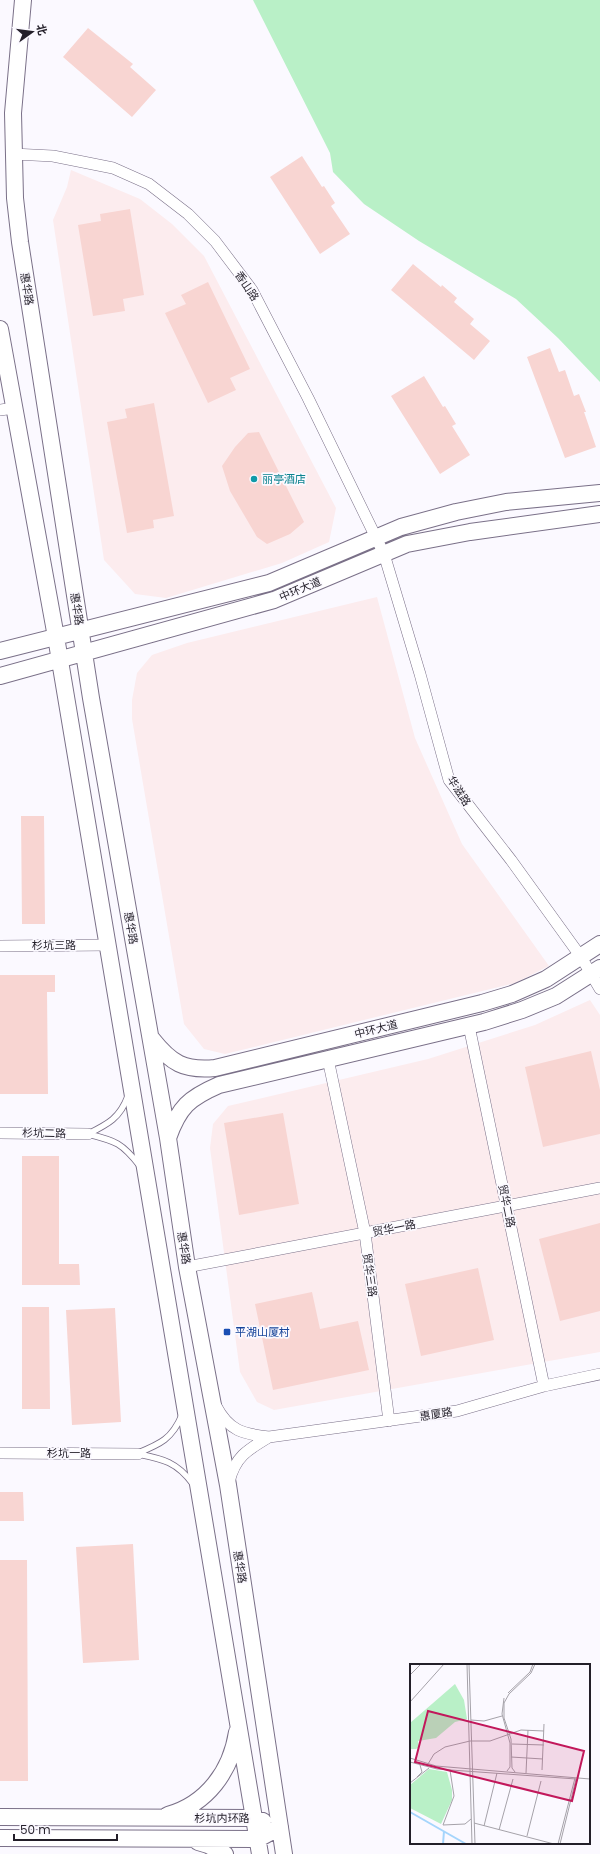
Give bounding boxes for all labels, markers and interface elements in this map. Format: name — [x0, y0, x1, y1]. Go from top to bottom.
north arrow — [12, 12, 52, 52]
text: 北 — [33, 22, 51, 37]
street label: 香山路 — [231, 268, 263, 304]
street label: 惠华路 — [17, 271, 37, 307]
place label: 丽亭酒店 — [262, 471, 306, 487]
marker: 丽亭酒店 — [249, 474, 259, 484]
street label: 中环大道 — [277, 573, 323, 605]
street label: 惠华路 — [67, 591, 87, 627]
street label: 华滋路 — [443, 773, 475, 809]
street label: 惠华路 — [120, 910, 142, 946]
street label: 杉坑三路 — [32, 937, 76, 953]
street label: 中环大道 — [353, 1016, 399, 1042]
street label: 杉坑二路 — [22, 1125, 66, 1141]
street label: 贸华二路 — [495, 1183, 519, 1229]
street label: 贸华一路 — [371, 1216, 417, 1240]
street label: 惠华路 — [174, 1230, 194, 1266]
street label: 贸华三路 — [359, 1252, 381, 1298]
place label: 平湖山厦村 — [235, 1324, 290, 1340]
marker: 平湖山厦村 — [222, 1327, 232, 1337]
street label: 惠厦路 — [418, 1404, 454, 1424]
street label: 杉坑一路 — [47, 1445, 91, 1461]
street label: 惠华路 — [230, 1549, 250, 1585]
inset map — [410, 1664, 590, 1844]
street label: 杉坑内环路 — [195, 1810, 250, 1826]
scale bar — [14, 1816, 117, 1842]
text: 50 m — [20, 1821, 51, 1838]

